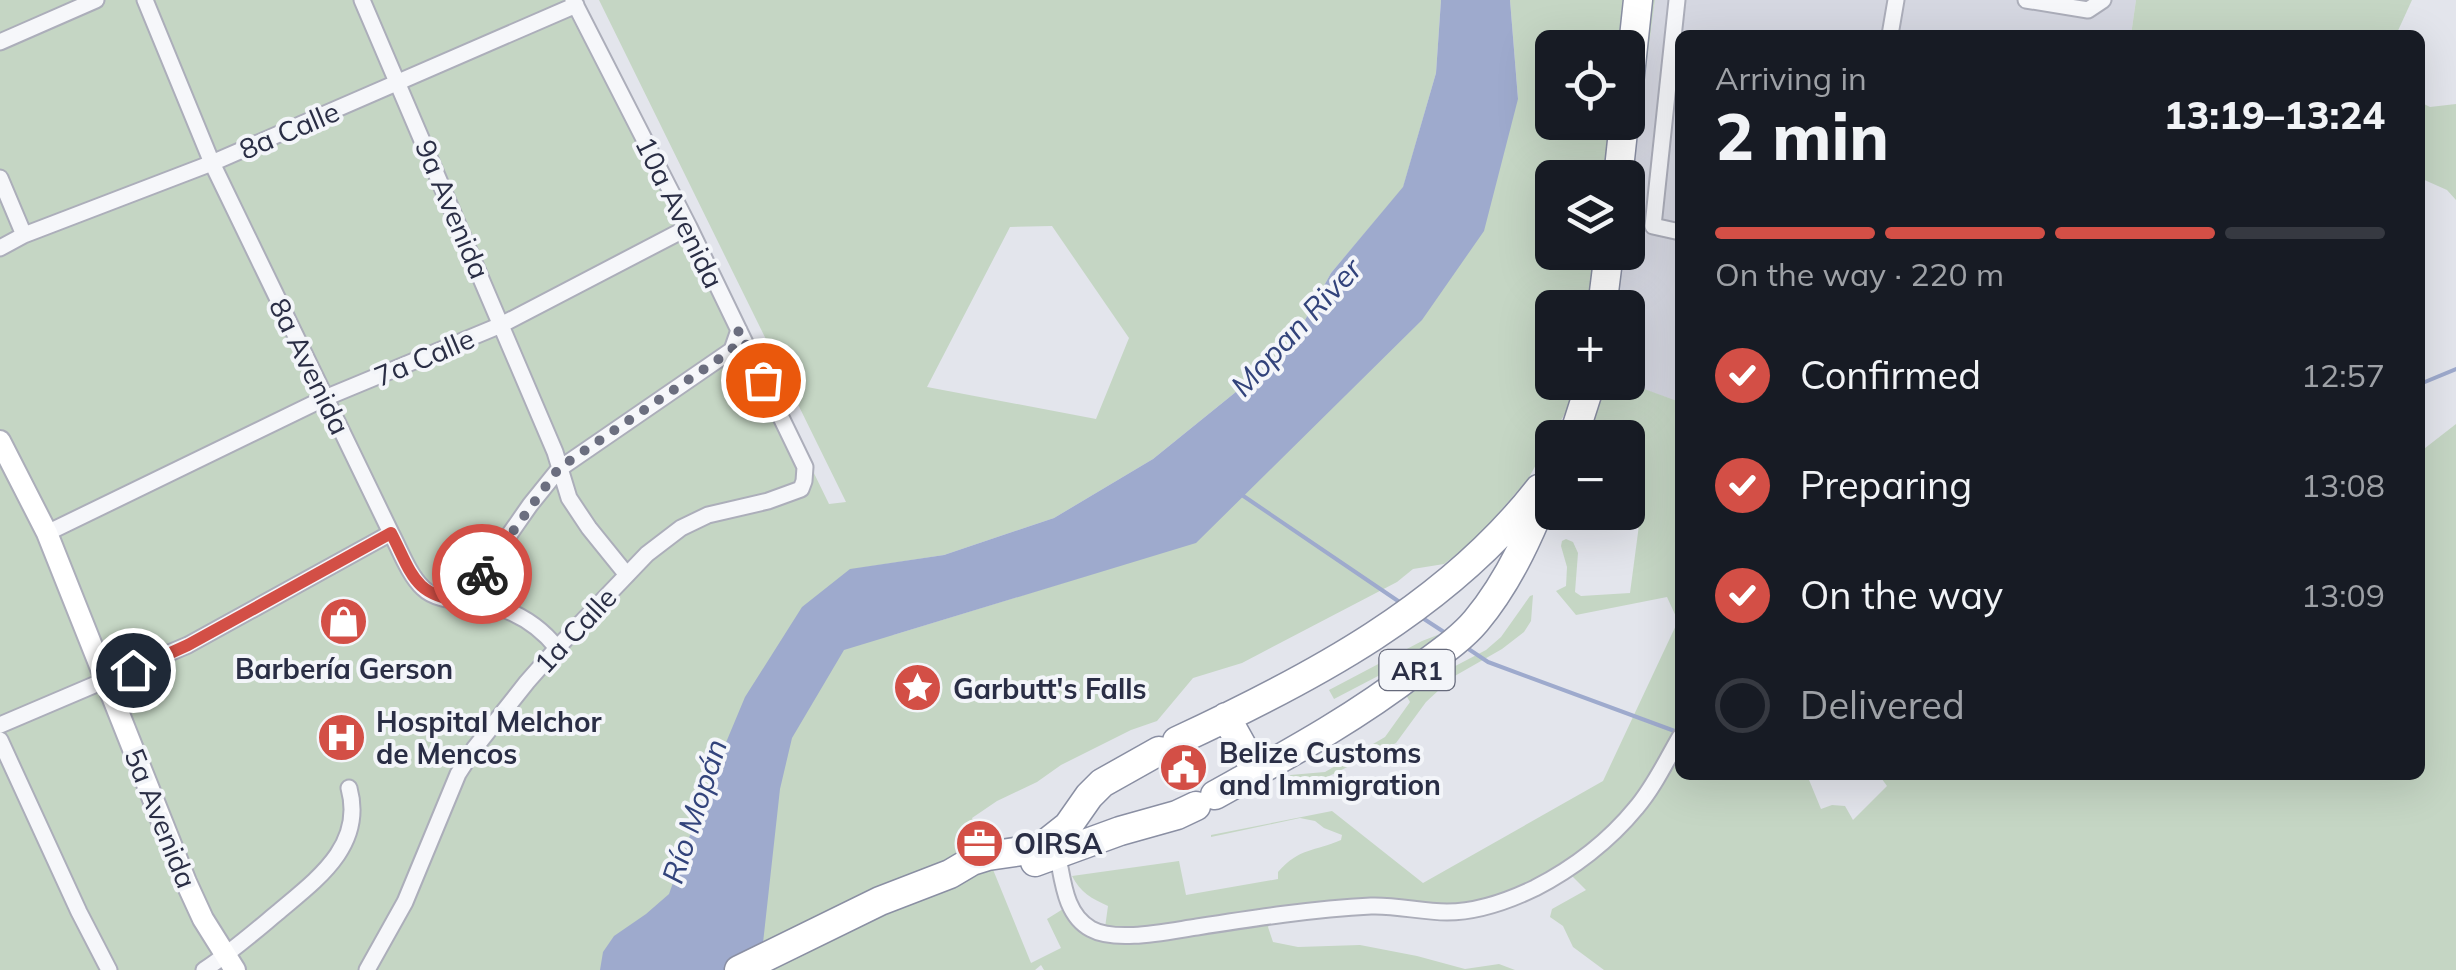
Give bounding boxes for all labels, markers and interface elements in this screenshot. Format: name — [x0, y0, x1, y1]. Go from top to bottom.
map controls — [1535, 30, 1645, 530]
button: locate — [1535, 30, 1645, 140]
text: Arriving in — [1715, 58, 1867, 98]
text: 13:19–13:24 — [2164, 91, 2385, 139]
street label: 8a Calle — [234, 93, 344, 167]
text: 2 min — [1715, 95, 1889, 176]
street label: 10a Avenida — [628, 131, 732, 293]
street label: 9a Avenida — [408, 134, 498, 284]
button: layers — [1535, 160, 1645, 270]
water label: Mopan River — [1222, 249, 1370, 404]
text: On the way · 220 m — [1715, 254, 2004, 294]
button: + — [1535, 290, 1645, 400]
street label: 8a Avenida — [262, 292, 358, 440]
street label: 7a Calle — [369, 320, 479, 394]
pin — [721, 338, 806, 423]
icon: check — [1715, 348, 1770, 403]
text: Confirmed — [1800, 351, 1981, 399]
icon: bag — [736, 353, 791, 408]
text: 12:57 — [2301, 355, 2385, 395]
button: − — [1535, 420, 1645, 530]
icon: check — [1715, 458, 1770, 513]
text: Preparing — [1800, 461, 1972, 509]
text: 13:08 — [2301, 465, 2385, 505]
courier — [432, 524, 532, 624]
icon: bike — [455, 547, 510, 602]
icon: check — [1715, 568, 1770, 623]
text: On the way — [1800, 571, 2003, 619]
text: 13:09 — [2301, 575, 2385, 615]
street label: 1a Calle — [526, 580, 624, 680]
shop icon: Barbería Gerson — [318, 595, 370, 647]
pin — [91, 628, 176, 713]
icon: home — [106, 643, 161, 698]
road number: AR1 — [1380, 650, 1454, 690]
place label: Barbería Gerson — [235, 651, 453, 686]
place icon: Garbutt's Falls — [892, 662, 944, 714]
place label: Garbutt's Falls — [953, 671, 1147, 706]
text: Delivered — [1800, 681, 1965, 729]
place label: Hospital Melchor de Mencos — [376, 704, 602, 771]
hospital icon: Hospital Melchor de Mencos — [315, 711, 367, 763]
water label: Río Mopán — [653, 734, 735, 888]
place label: Belize Customs and Immigration — [1219, 735, 1441, 802]
public building icon: Belize Customs and Immigration — [1158, 742, 1210, 794]
street label: 5a Avenida — [117, 743, 205, 893]
office icon: OIRSA — [953, 817, 1005, 869]
place label: OIRSA — [1014, 826, 1103, 861]

